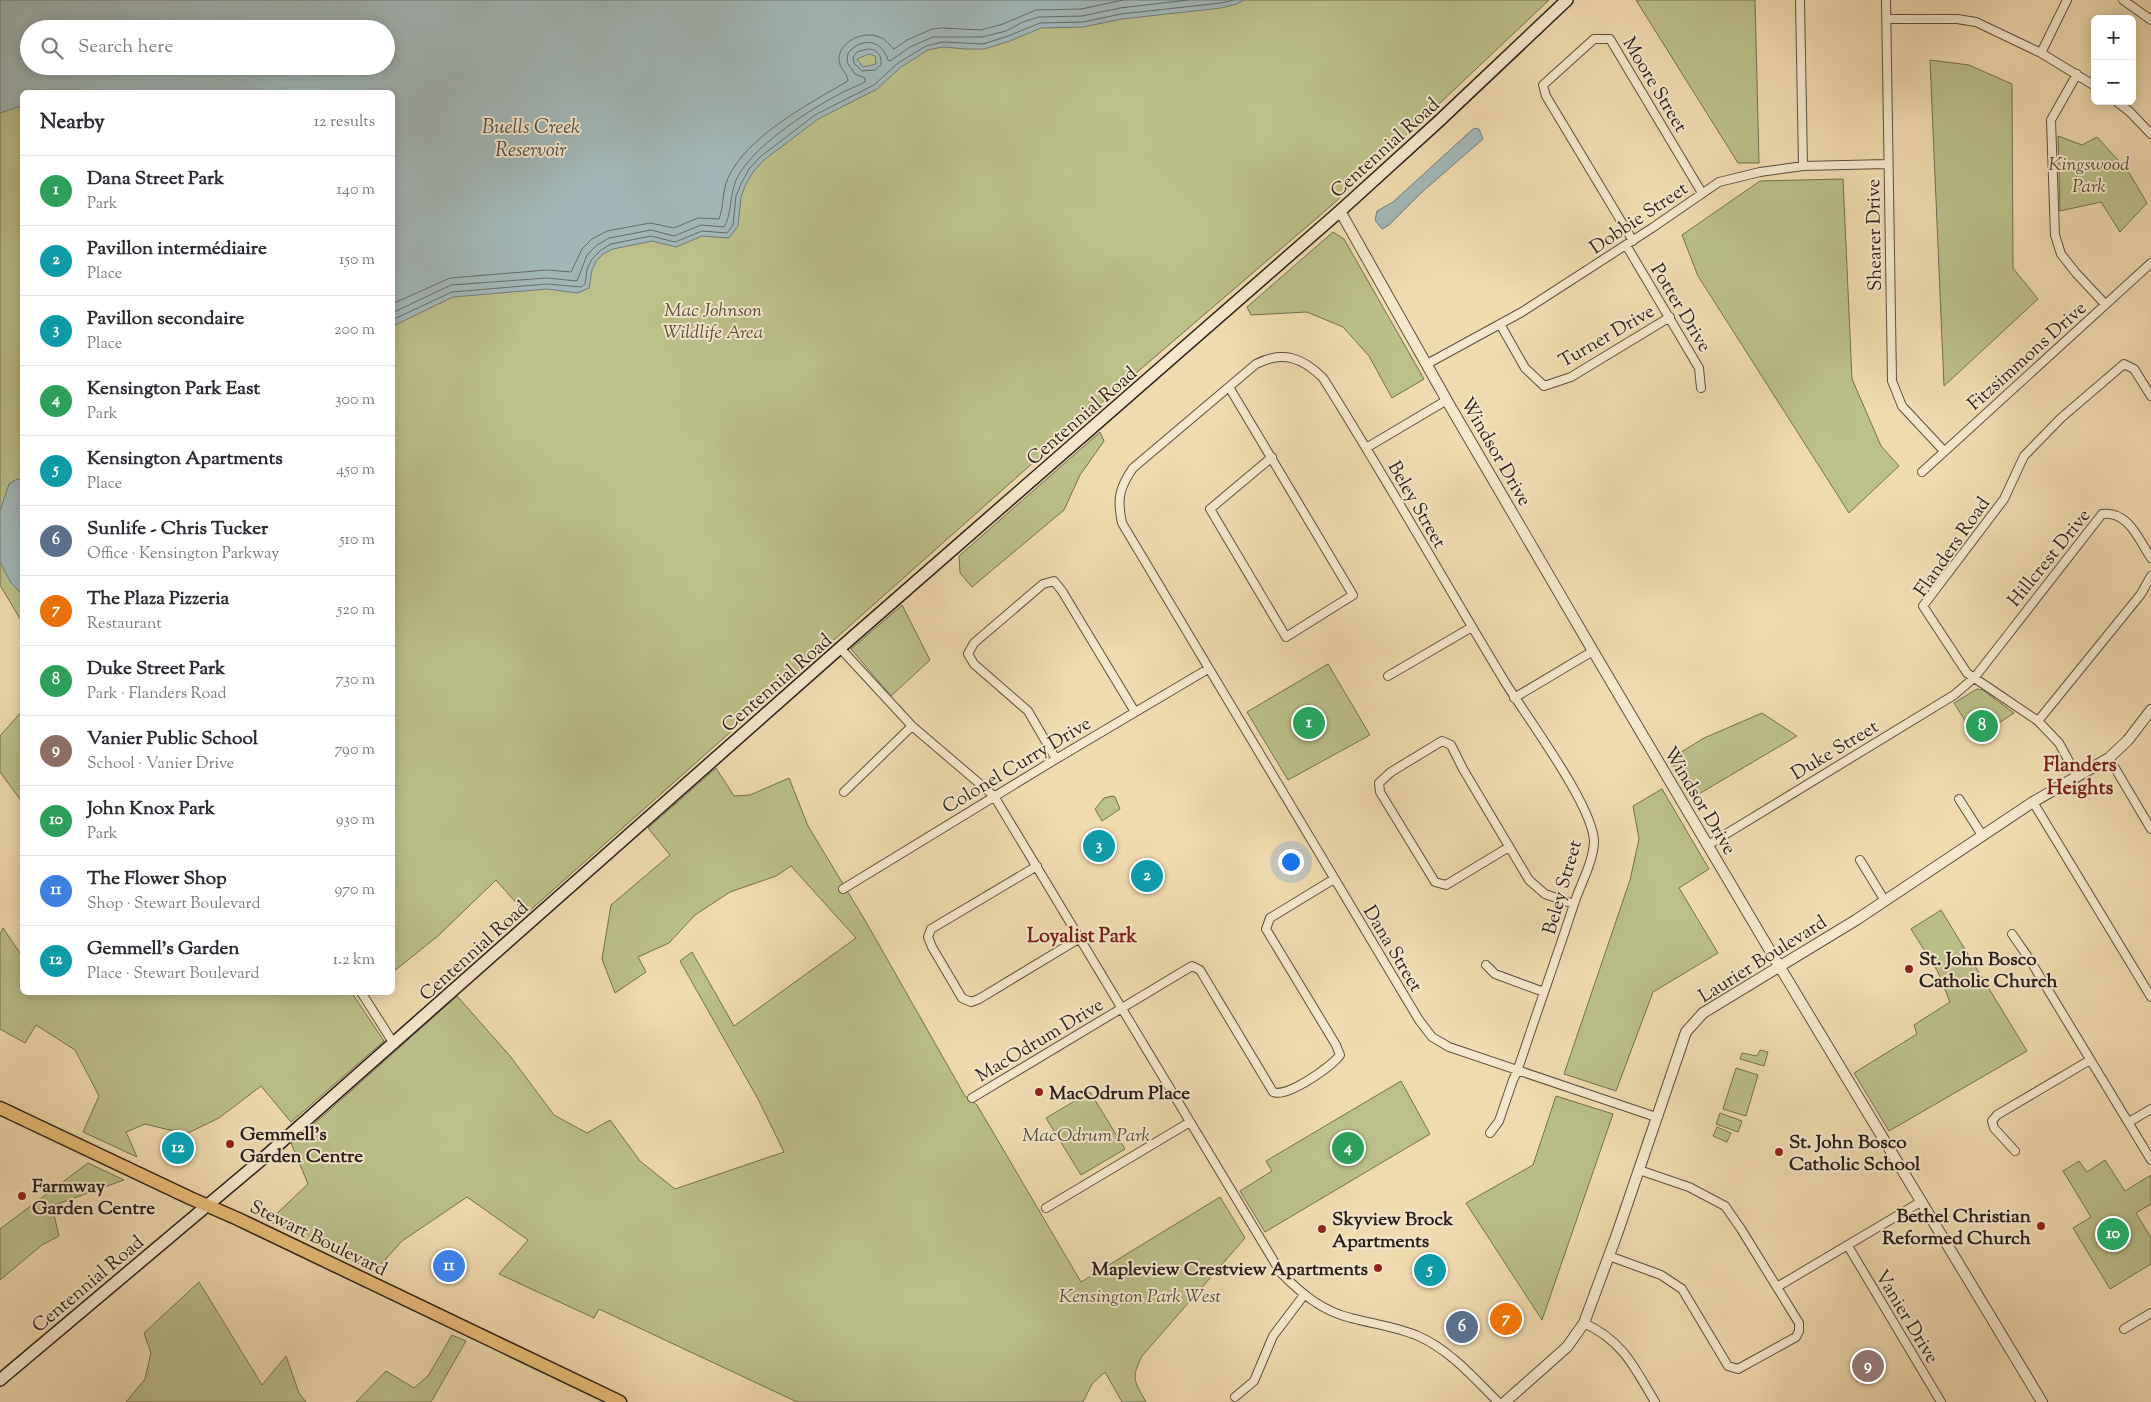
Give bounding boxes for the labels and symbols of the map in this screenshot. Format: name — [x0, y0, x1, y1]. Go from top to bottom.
street label: Moore Street — [1615, 32, 1693, 139]
street label: Centennial Road — [1325, 92, 1446, 205]
water label: Buells Creek Reservoir — [482, 114, 580, 166]
park label: Kingswood Park — [2048, 152, 2130, 201]
street label: Dobbie Street — [1585, 176, 1694, 262]
street label: Shearer Drive — [1861, 178, 1890, 291]
street label: Potter Drive — [1643, 259, 1717, 358]
street label: Fitzsimmons Drive — [1962, 296, 2093, 418]
park label: Mac Johnson Wildlife Area — [663, 298, 764, 347]
street label: Turner Drive — [1554, 299, 1660, 375]
street label: Centennial Road — [1021, 361, 1144, 473]
street label: Windsor Drive — [1453, 393, 1537, 512]
street label: Beley Street — [1380, 457, 1452, 554]
street label: Flanders Road — [1909, 492, 1998, 603]
street label: Hillcrest Drive — [2002, 504, 2098, 613]
street label: Centennial Road — [716, 628, 839, 740]
pin: 1 — [1293, 704, 1325, 742]
pin: 8 — [1966, 707, 1998, 745]
street label: Colonel Curry Drive — [938, 711, 1097, 821]
street label: Duke Street — [1786, 714, 1885, 788]
street label: Windsor Drive — [1656, 742, 1742, 861]
district label: Flanders Heights — [2043, 752, 2117, 804]
pin: 3 — [1083, 827, 1115, 865]
street label: Beley Street — [1537, 837, 1590, 938]
your location — [1278, 849, 1304, 875]
pin: 2 — [1131, 857, 1163, 895]
street label: Centennial Road — [414, 895, 535, 1008]
street label: Dana Street — [1355, 901, 1429, 998]
street label: Laurier Boulevard — [1694, 910, 1833, 1010]
district label: Loyalist Park — [1027, 923, 1137, 952]
place label: St. John Bosco Catholic Church — [1919, 947, 2058, 996]
marker: St. John Bosco Catholic Church — [1903, 963, 1915, 975]
street label: MacOdrum Drive — [971, 992, 1109, 1090]
place label: MacOdrum Place — [1049, 1081, 1190, 1108]
marker: MacOdrum Place — [1033, 1086, 1045, 1098]
place label: Gemmell's Garden Centre — [240, 1122, 363, 1171]
park label: MacOdrum Park — [1022, 1123, 1150, 1150]
pin: 12 — [162, 1129, 194, 1167]
pin: 4 — [1332, 1129, 1364, 1167]
place label: St. John Bosco Catholic School — [1789, 1130, 1921, 1179]
marker: Gemmell's Garden Centre — [224, 1138, 236, 1150]
marker: St. John Bosco Catholic School — [1773, 1146, 1785, 1158]
place label: Farmway Garden Centre — [32, 1174, 155, 1223]
marker: Farmway Garden Centre — [16, 1190, 28, 1202]
street label: Stewart Boulevard — [245, 1194, 391, 1284]
place label: Bethel Christian Reformed Church — [1882, 1204, 2032, 1253]
place label: Skyview Brock Apartments — [1332, 1207, 1454, 1256]
pin: 10 — [2097, 1215, 2129, 1253]
marker: Bethel Christian Reformed Church — [2035, 1220, 2047, 1232]
marker: Skyview Brock Apartments — [1316, 1223, 1328, 1235]
street label: Centennial Road — [27, 1230, 151, 1340]
pin: 11 — [433, 1247, 465, 1285]
pin: 5 — [1414, 1251, 1446, 1289]
place label: Mapleview Crestview Apartments — [1091, 1257, 1369, 1284]
marker: Mapleview Crestview Apartments — [1372, 1262, 1384, 1274]
street label: Vanier Drive — [1867, 1265, 1945, 1369]
park label: Kensington Park West — [1059, 1284, 1221, 1311]
pin: 7 — [1490, 1300, 1522, 1338]
pin: 6 — [1446, 1308, 1478, 1346]
pin: 9 — [1852, 1347, 1884, 1385]

